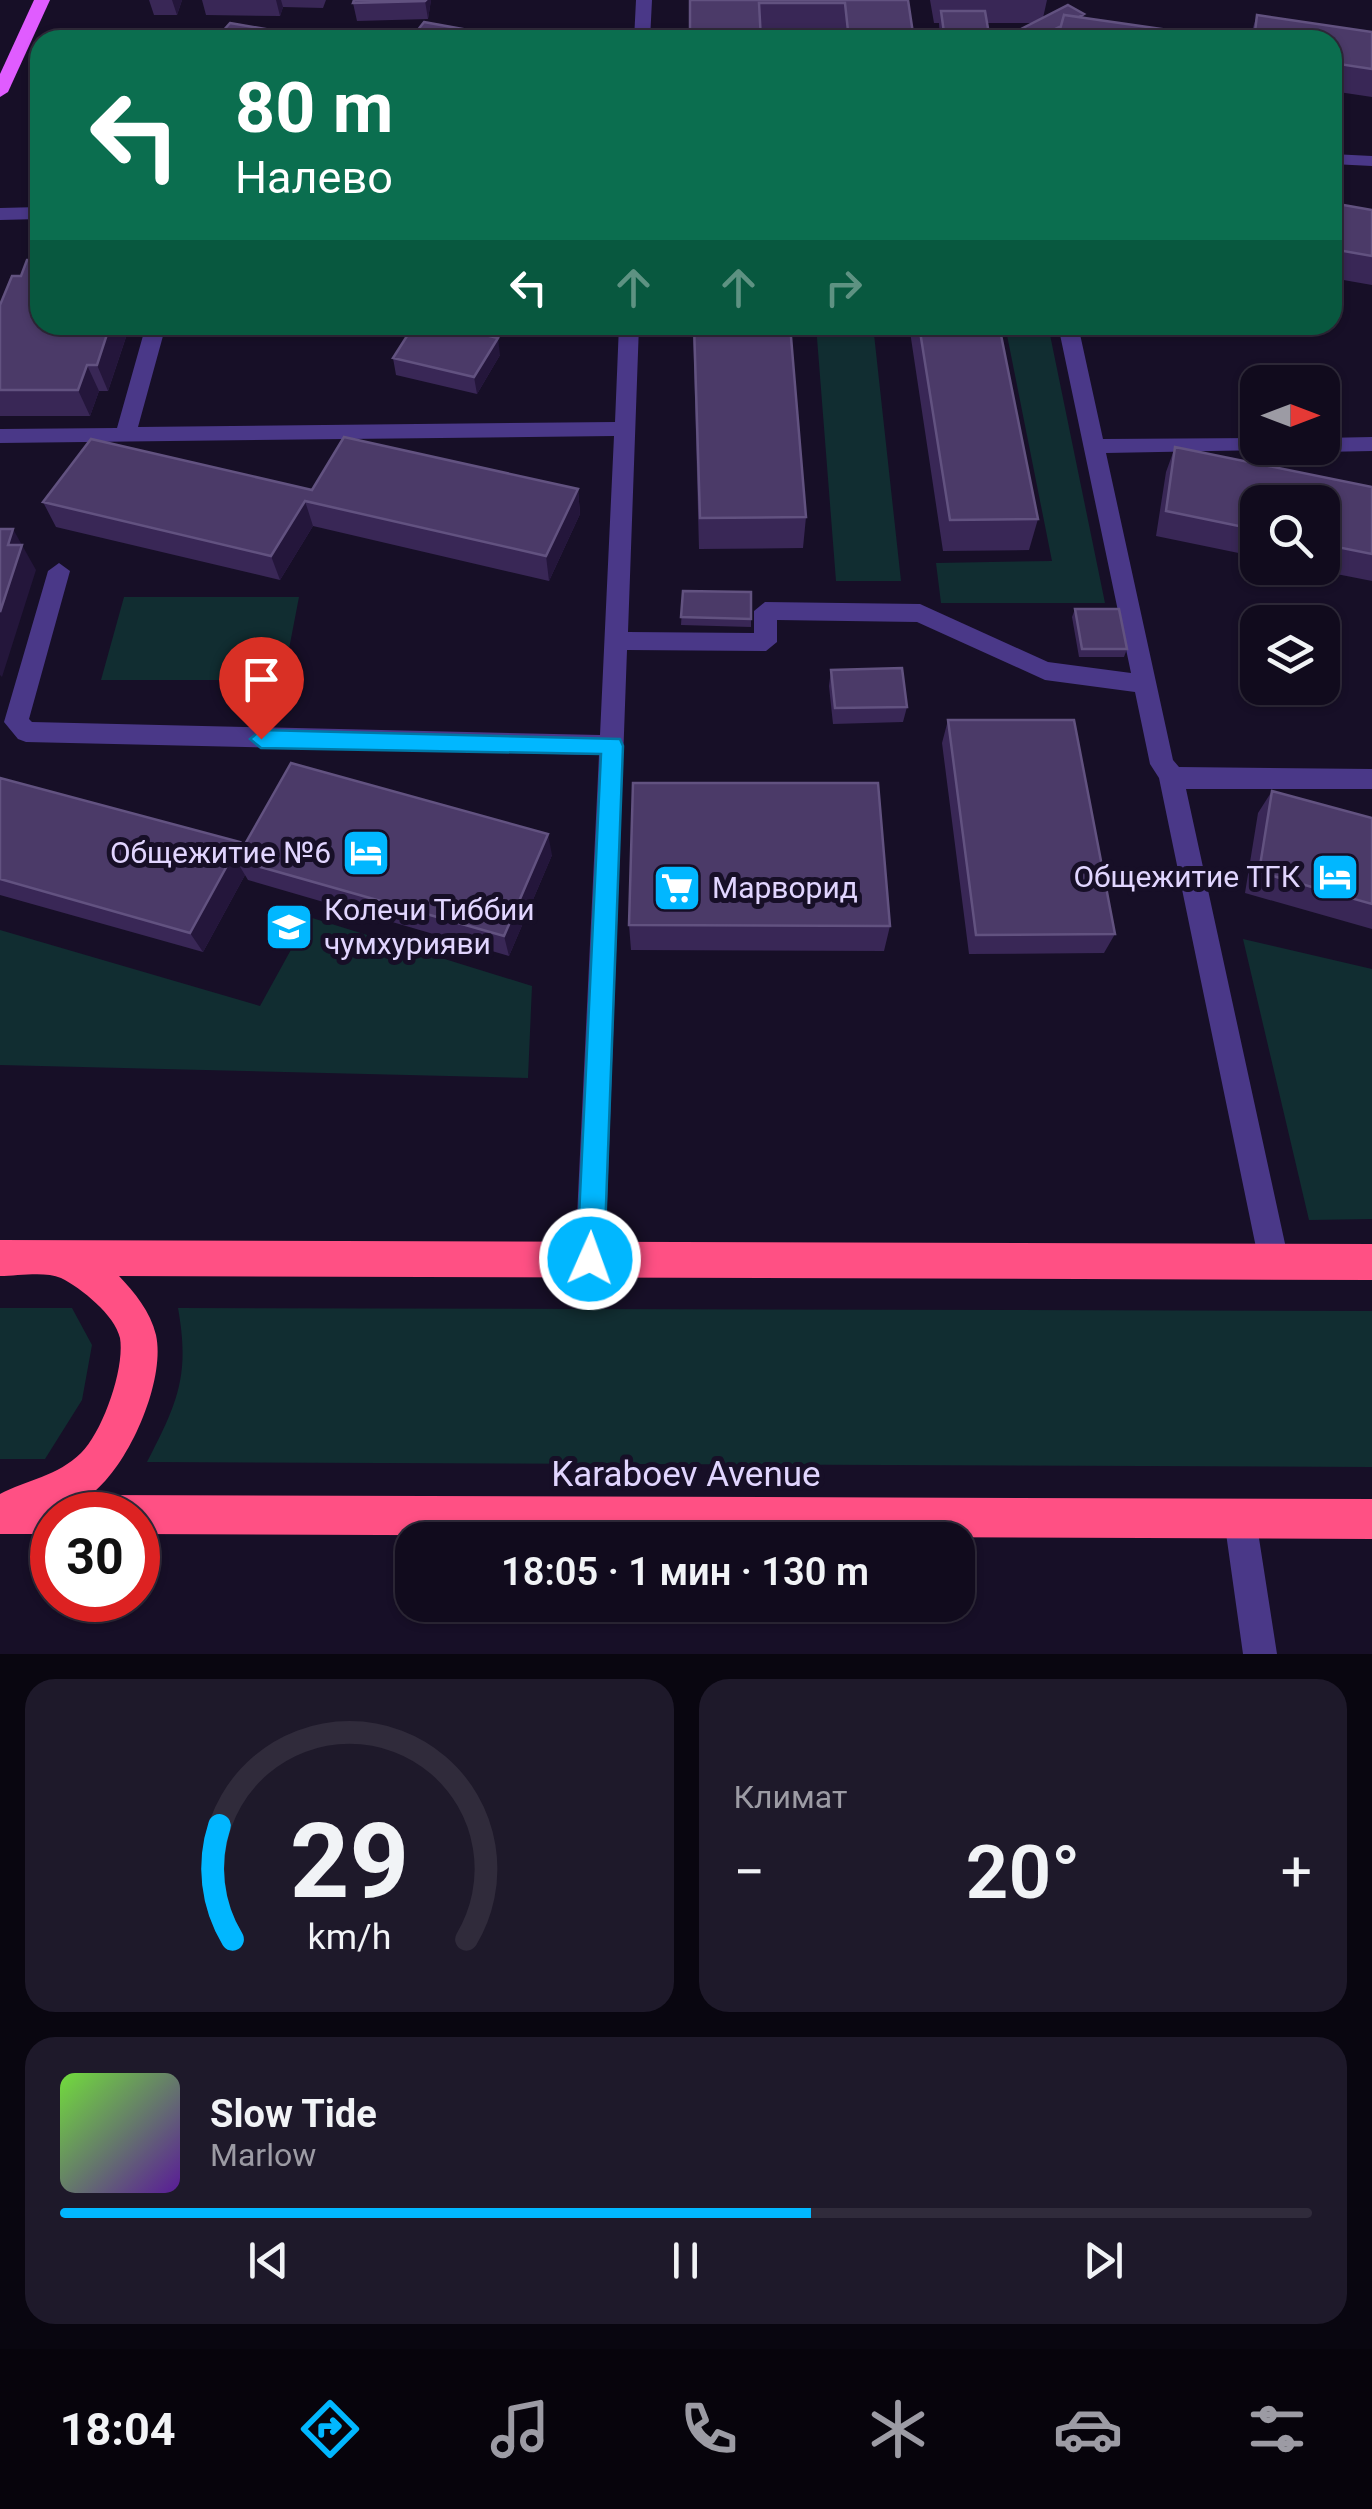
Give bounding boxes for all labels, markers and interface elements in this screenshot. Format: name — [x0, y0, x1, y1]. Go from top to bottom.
text: 80 m — [235, 67, 393, 149]
icon: left — [70, 70, 200, 200]
text: Налево — [235, 151, 393, 204]
icon: left — [501, 260, 556, 315]
icon: ahead — [606, 260, 661, 315]
icon: ahead — [711, 260, 766, 315]
icon: right — [816, 260, 871, 315]
north arrow — [1240, 365, 1340, 465]
map controls — [1240, 365, 1340, 705]
button: search — [1240, 485, 1340, 585]
button: layers — [1240, 605, 1340, 705]
pin — [219, 637, 304, 740]
icon: arrive — [234, 652, 289, 707]
hotel icon: Общежитие №6 — [340, 827, 392, 879]
place label: Общежитие №6 — [110, 835, 331, 870]
hotel icon: Общежитие ТГК — [1309, 851, 1361, 903]
place label: Общежитие ТГК — [1073, 859, 1301, 894]
supermarket icon: Марворид — [651, 862, 703, 914]
place label: Марворид — [712, 870, 858, 905]
place label: Колечи Тиббии чумхурияви — [324, 892, 535, 961]
school or university icon: Колечи Тиббии чумхурияви — [263, 901, 315, 953]
position arrow — [538, 1207, 642, 1311]
street label: Karaboev Avenue — [551, 1454, 821, 1495]
speed limit sign: 30 — [30, 1492, 160, 1622]
text: 18:05 · 1 мин · 130 m — [501, 1550, 869, 1594]
text: Климат — [734, 1778, 847, 1816]
text: 29 — [290, 1801, 409, 1922]
text: 20° — [966, 1828, 1080, 1916]
text: − — [734, 1840, 765, 1904]
text: + — [1281, 1840, 1312, 1904]
text: km/h — [307, 1916, 391, 1958]
text: Slow Tide — [210, 2092, 377, 2136]
text: Marlow — [210, 2136, 316, 2174]
icon: previous — [241, 2233, 296, 2288]
icon: pause — [658, 2233, 713, 2288]
icon: next — [1076, 2233, 1131, 2288]
icon: directions — [295, 2394, 365, 2464]
icon: music — [485, 2394, 555, 2464]
icon: phone — [674, 2394, 744, 2464]
icon: climate — [863, 2394, 933, 2464]
icon: car — [1053, 2394, 1123, 2464]
icon: filters — [1242, 2394, 1312, 2464]
text: 18:04 — [60, 2403, 176, 2456]

